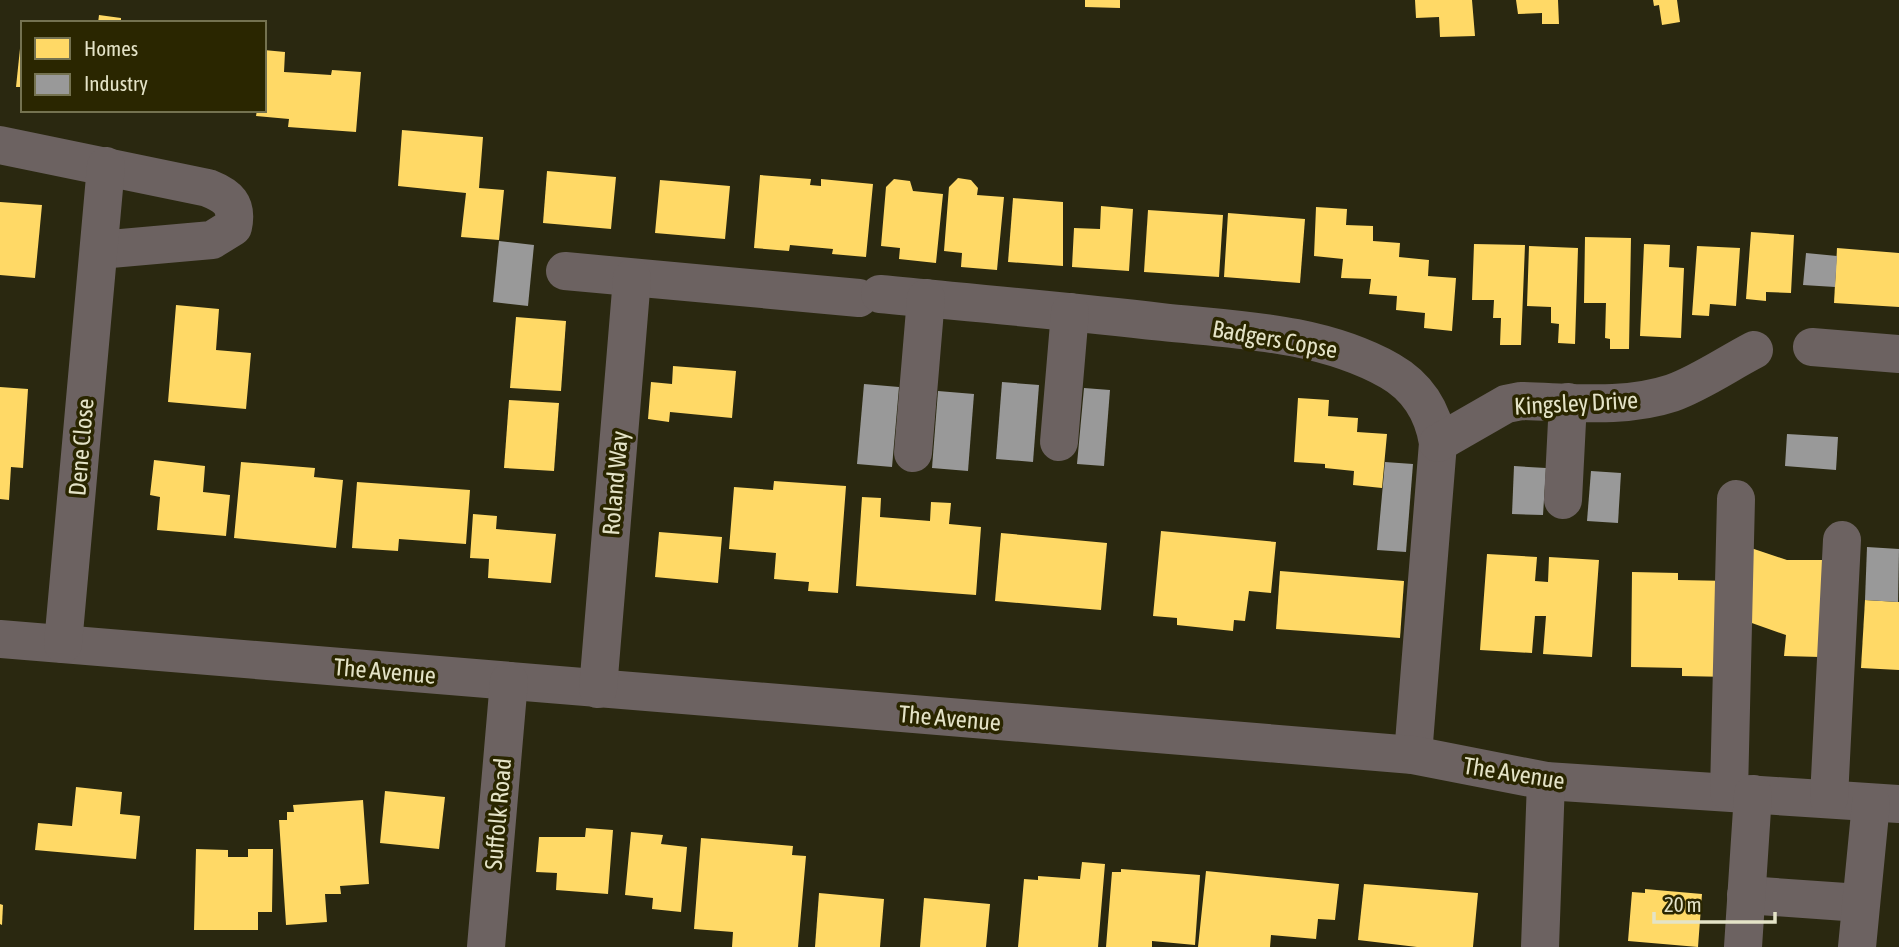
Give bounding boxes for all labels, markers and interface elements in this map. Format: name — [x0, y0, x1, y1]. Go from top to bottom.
legend — [21, 21, 266, 112]
text: Homes — [84, 36, 138, 60]
text: Industry — [84, 71, 148, 95]
street label: Badgers Copse — [1210, 315, 1340, 363]
street label: Kingsley Drive — [1513, 386, 1639, 420]
street label: Dene Close — [63, 397, 99, 497]
street label: Roland Way — [597, 430, 633, 536]
street label: The Avenue — [333, 653, 437, 689]
street label: The Avenue — [898, 700, 1002, 736]
street label: The Avenue — [1461, 752, 1567, 794]
street label: Suffolk Road — [480, 757, 516, 871]
scale bar — [1654, 880, 1775, 924]
text: 20 m — [1664, 892, 1702, 916]

